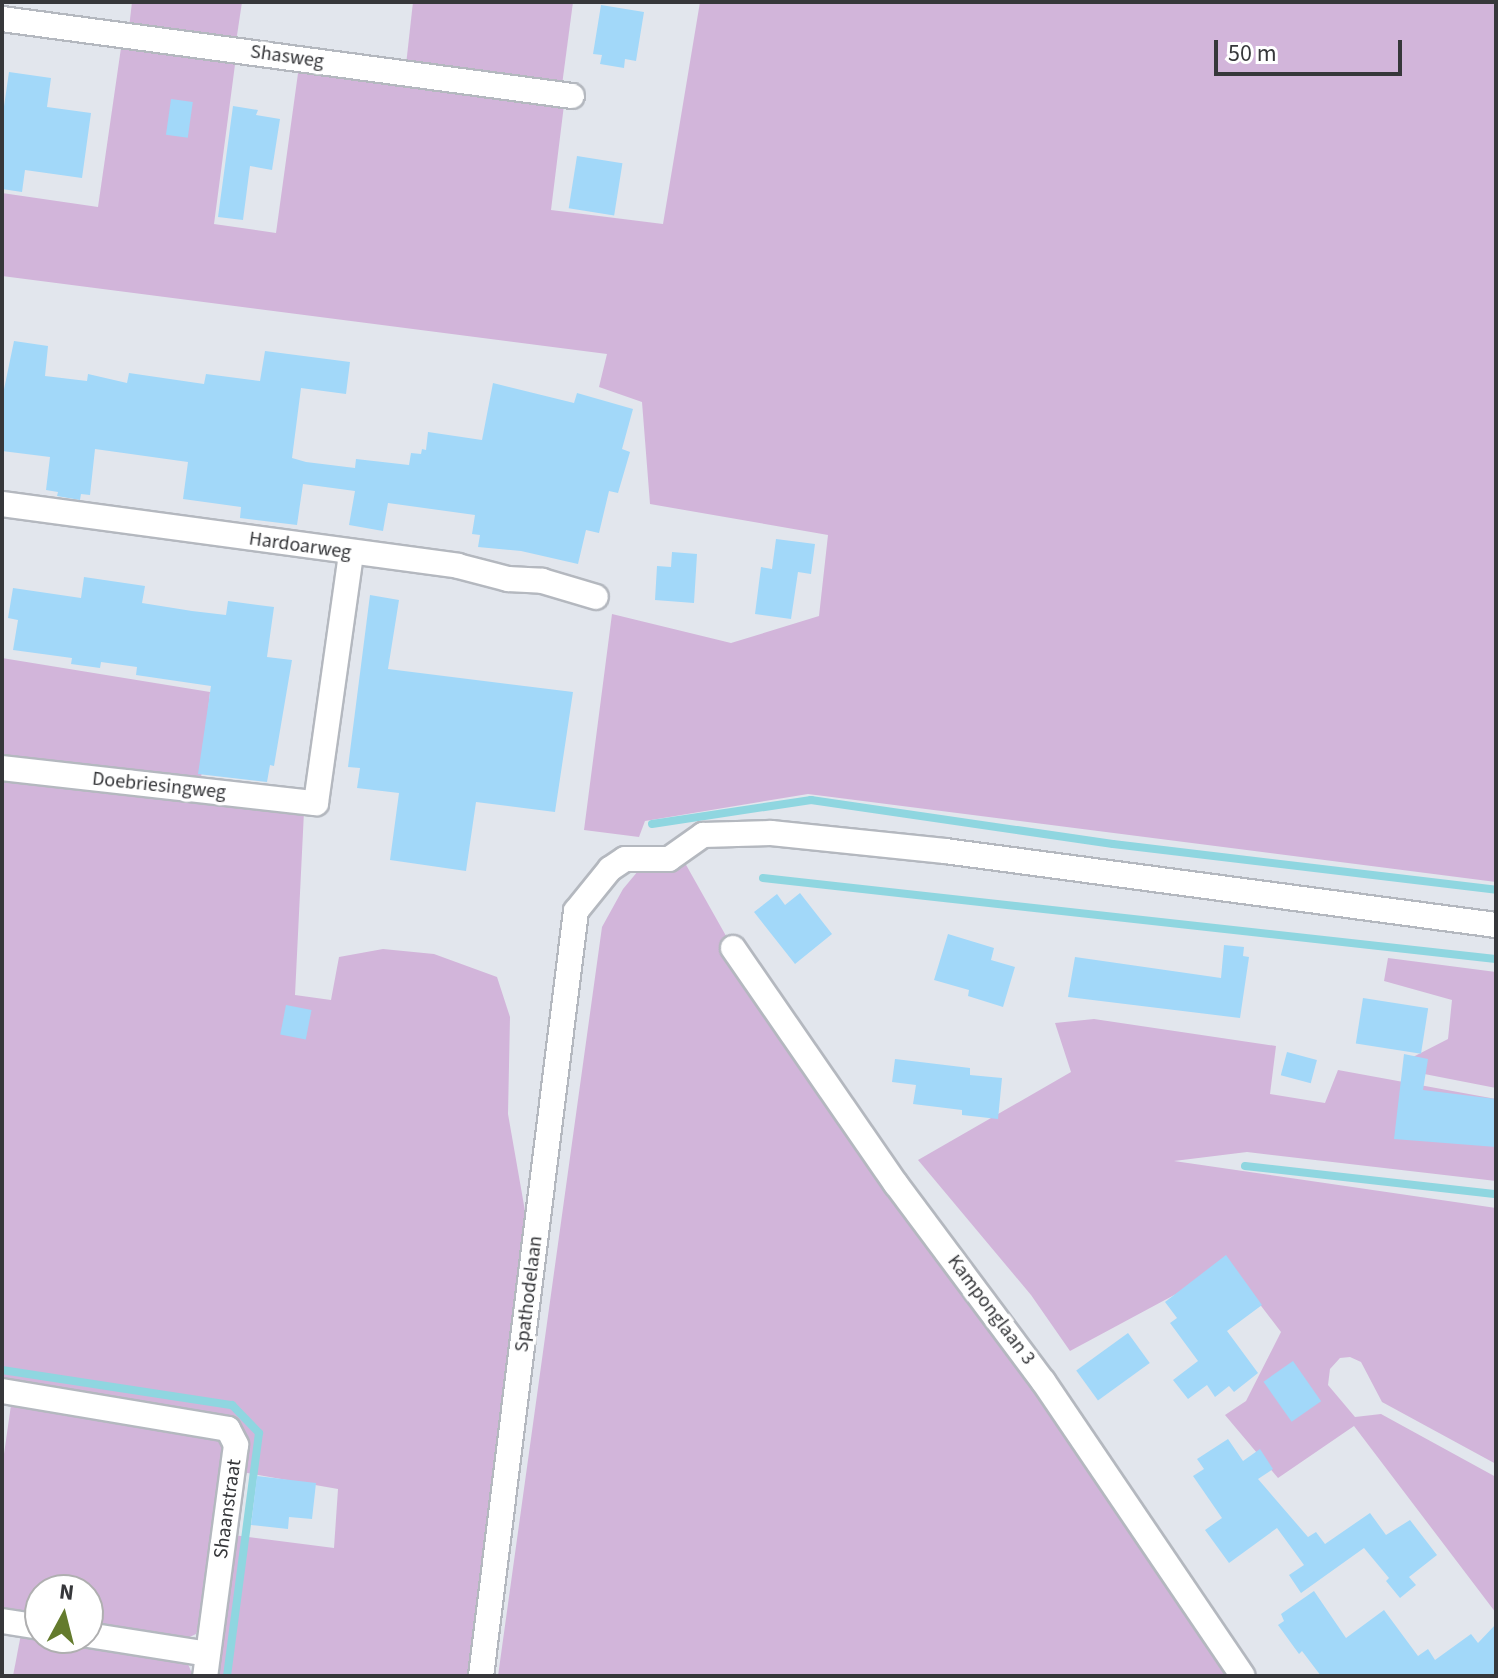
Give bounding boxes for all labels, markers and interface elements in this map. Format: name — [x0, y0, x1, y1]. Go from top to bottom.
scale bar — [1218, 24, 1406, 74]
text: 50 m — [1228, 36, 1277, 71]
street label: Shasweg — [249, 40, 325, 74]
street label: Hardoarweg — [247, 527, 353, 565]
street label: Doebriesingweg — [91, 767, 227, 805]
street label: Spathodelaan — [510, 1234, 548, 1354]
street label: Kamponglaan 3 — [942, 1250, 1040, 1370]
street label: Shaanstraat — [209, 1458, 247, 1560]
north arrow — [24, 1574, 104, 1654]
text: N — [57, 1575, 76, 1609]

